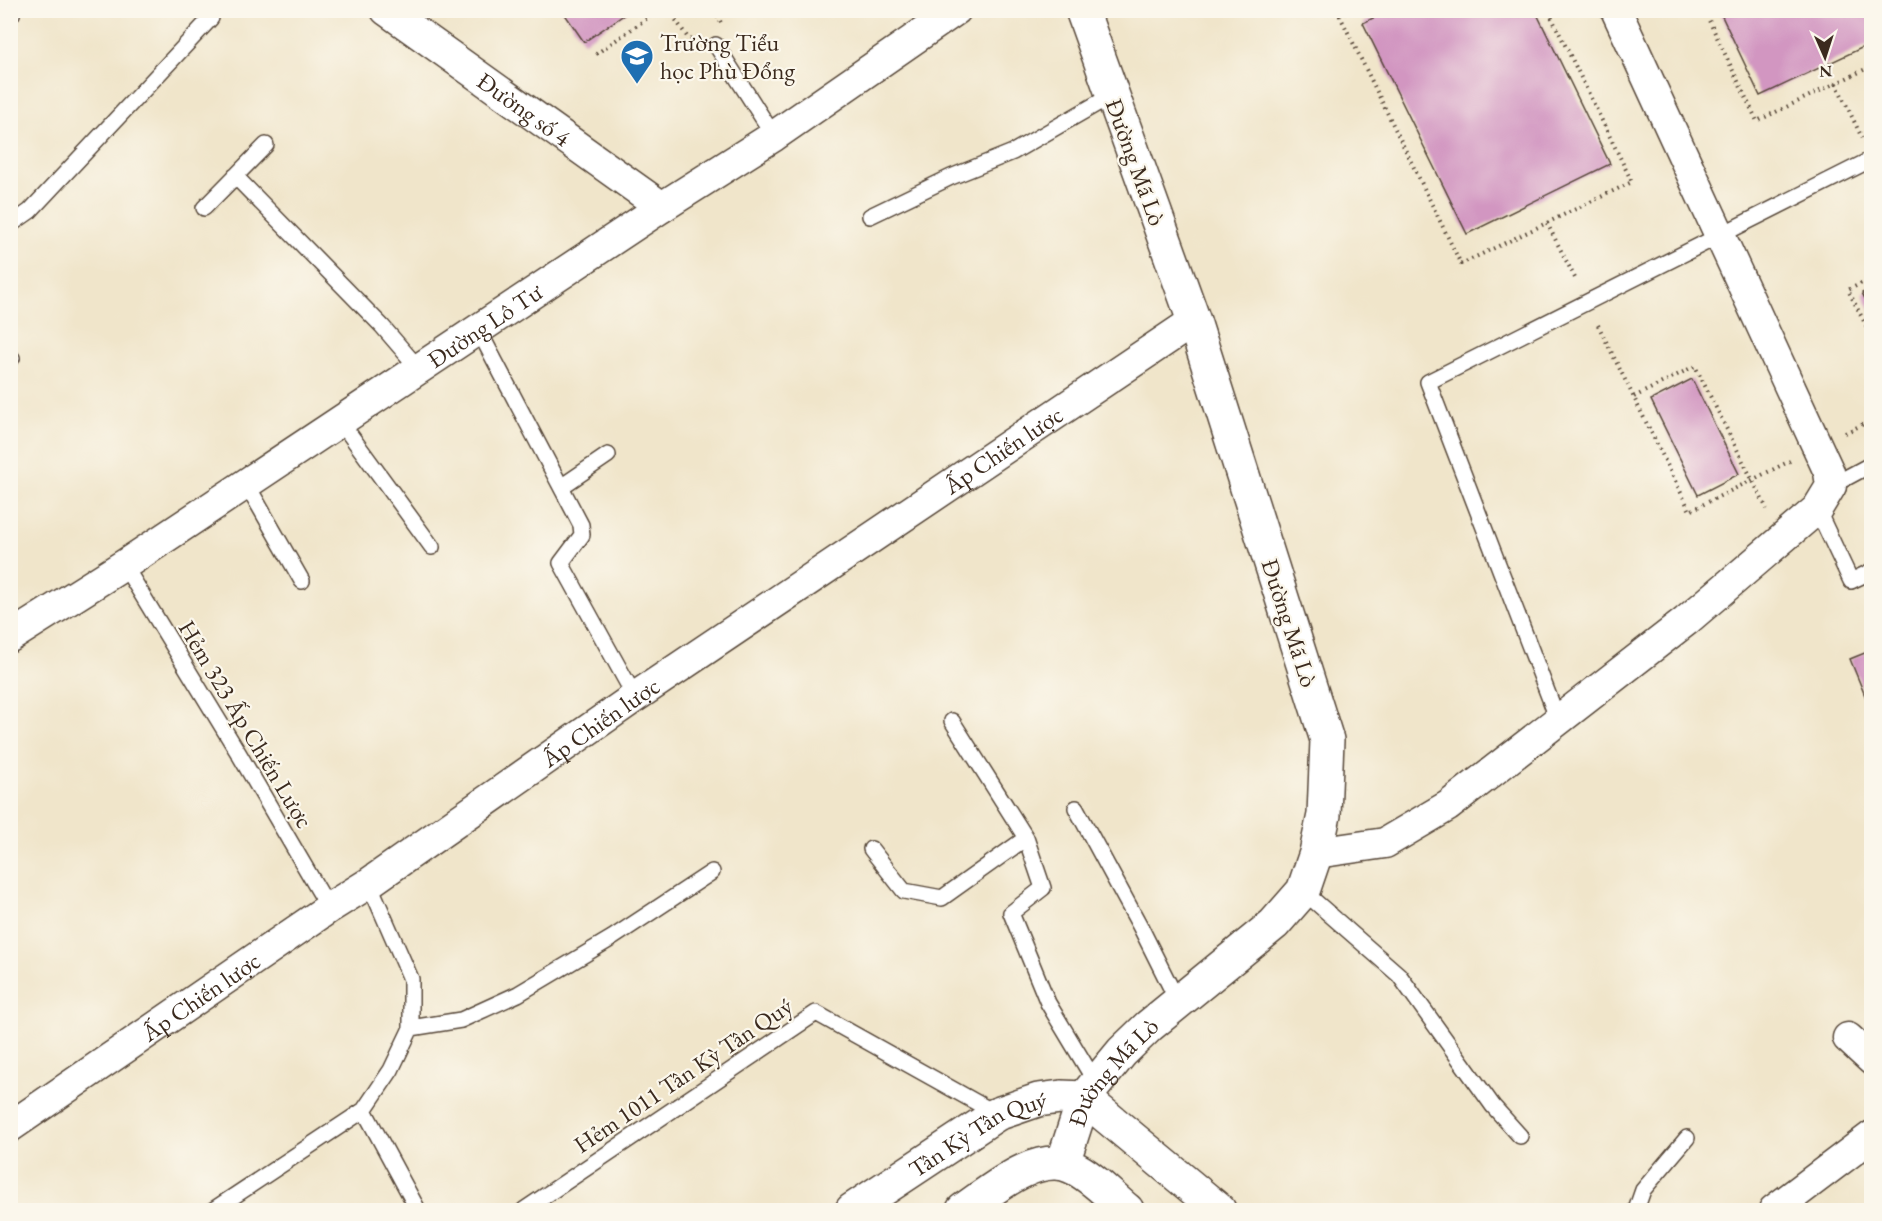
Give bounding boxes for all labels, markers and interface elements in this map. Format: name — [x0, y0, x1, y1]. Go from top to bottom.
place label: Trường Tiểu học Phù Đổng — [660, 27, 796, 86]
north arrow — [1795, 27, 1855, 87]
school or university icon: Trường Tiểu học Phù Đổng — [619, 38, 655, 85]
text: N — [1819, 61, 1833, 82]
street label: Đường số 4 — [472, 65, 578, 153]
street label: Đường Mã Lò — [1099, 94, 1173, 230]
street label: Đường Lô Tư — [421, 275, 549, 374]
street label: Ấp Chiến lược — [936, 398, 1068, 501]
street label: Đường Mã Lò — [1255, 555, 1325, 691]
street label: Hẻm 323 Ấp Chiến Lược — [172, 614, 320, 834]
street label: Ấp Chiến lược — [534, 670, 665, 774]
street label: Ấp Chiến lược — [134, 945, 266, 1048]
street label: Hẻm 1011 Tân Kỳ Tân Quý — [568, 990, 799, 1160]
street label: Đường Mã Lò — [1060, 1009, 1164, 1130]
street label: Tân Kỳ Tân Quý — [902, 1084, 1048, 1184]

